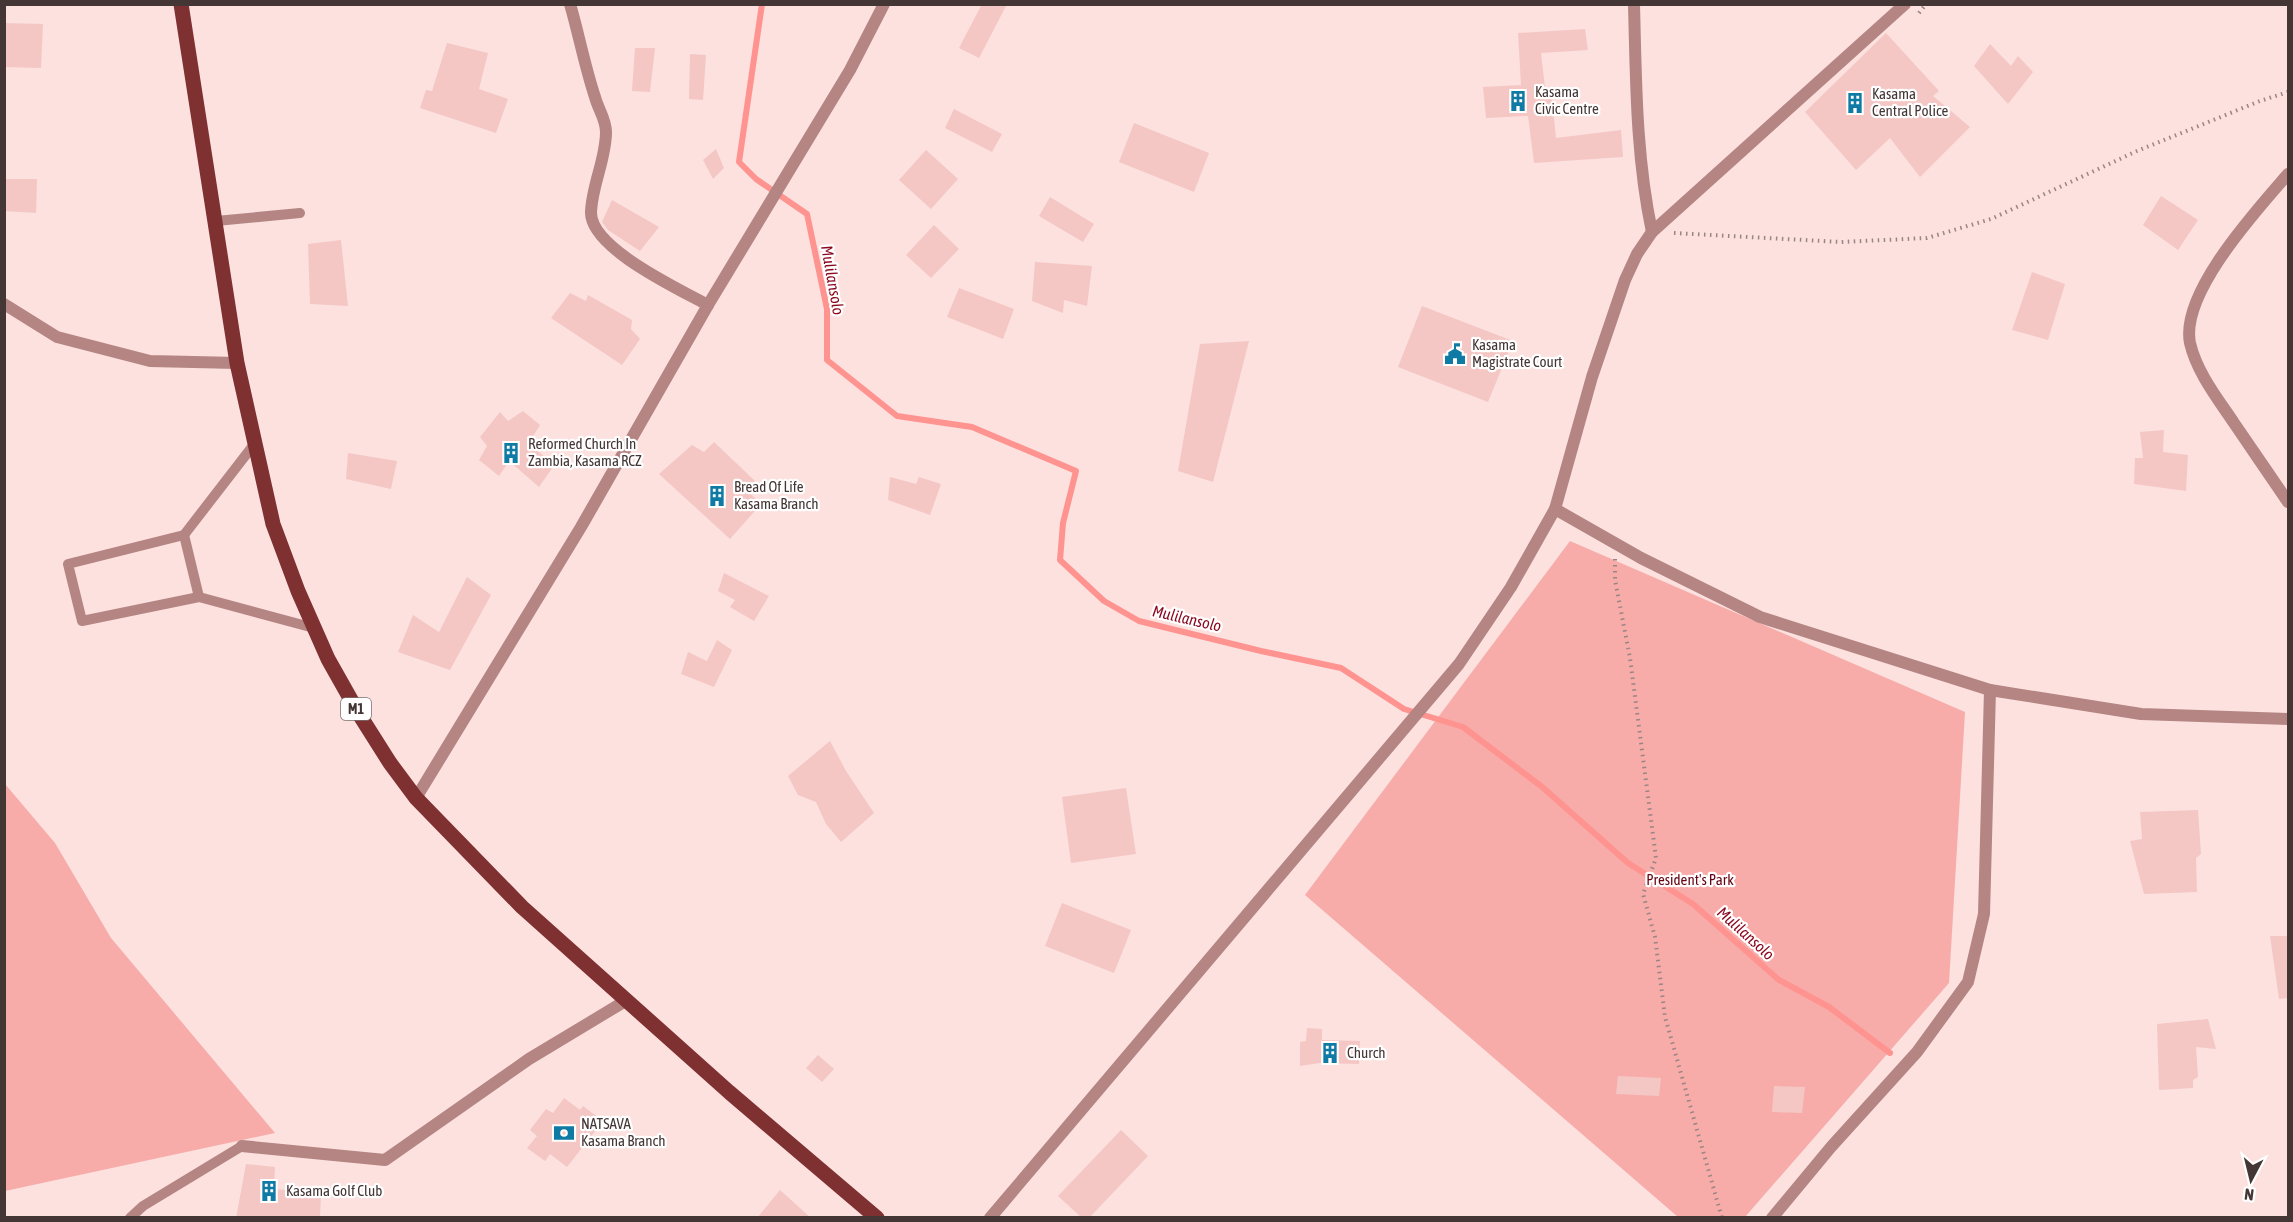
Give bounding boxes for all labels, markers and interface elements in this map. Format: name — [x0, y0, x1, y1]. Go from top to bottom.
place label: Kasama Civic Centre — [1535, 83, 1599, 117]
place label: Kasama Central Police — [1872, 85, 1949, 119]
building icon: Kasama Civic Centre — [1506, 89, 1530, 113]
building icon: Kasama Central Police — [1843, 91, 1867, 115]
water label: Mulilansolo — [818, 244, 848, 316]
place label: Kasama Magistrate Court — [1472, 336, 1562, 370]
public building icon: Kasama Magistrate Court — [1443, 342, 1467, 366]
place label: Reformed Church In Zambia, Kasama RCZ — [528, 435, 642, 469]
building icon: Reformed Church In Zambia, Kasama RCZ — [499, 441, 523, 465]
place label: Bread Of Life Kasama Branch — [734, 478, 818, 512]
building icon: Bread Of Life Kasama Branch — [705, 484, 729, 508]
water label: Mulilansolo — [1151, 601, 1223, 635]
road number: M1 — [341, 698, 371, 720]
park label: President's Park — [1646, 871, 1734, 888]
water label: Mulilansolo — [1714, 903, 1778, 963]
building icon: Church — [1318, 1041, 1342, 1065]
place label: Church — [1347, 1044, 1386, 1061]
place label: NATSAVA Kasama Branch — [581, 1115, 665, 1149]
bank icon: NATSAVA Kasama Branch — [552, 1121, 576, 1145]
north arrow — [2221, 1150, 2281, 1210]
building icon: Kasama Golf Club — [257, 1179, 281, 1203]
place label: Kasama Golf Club — [286, 1182, 382, 1199]
text: N — [2243, 1185, 2255, 1204]

